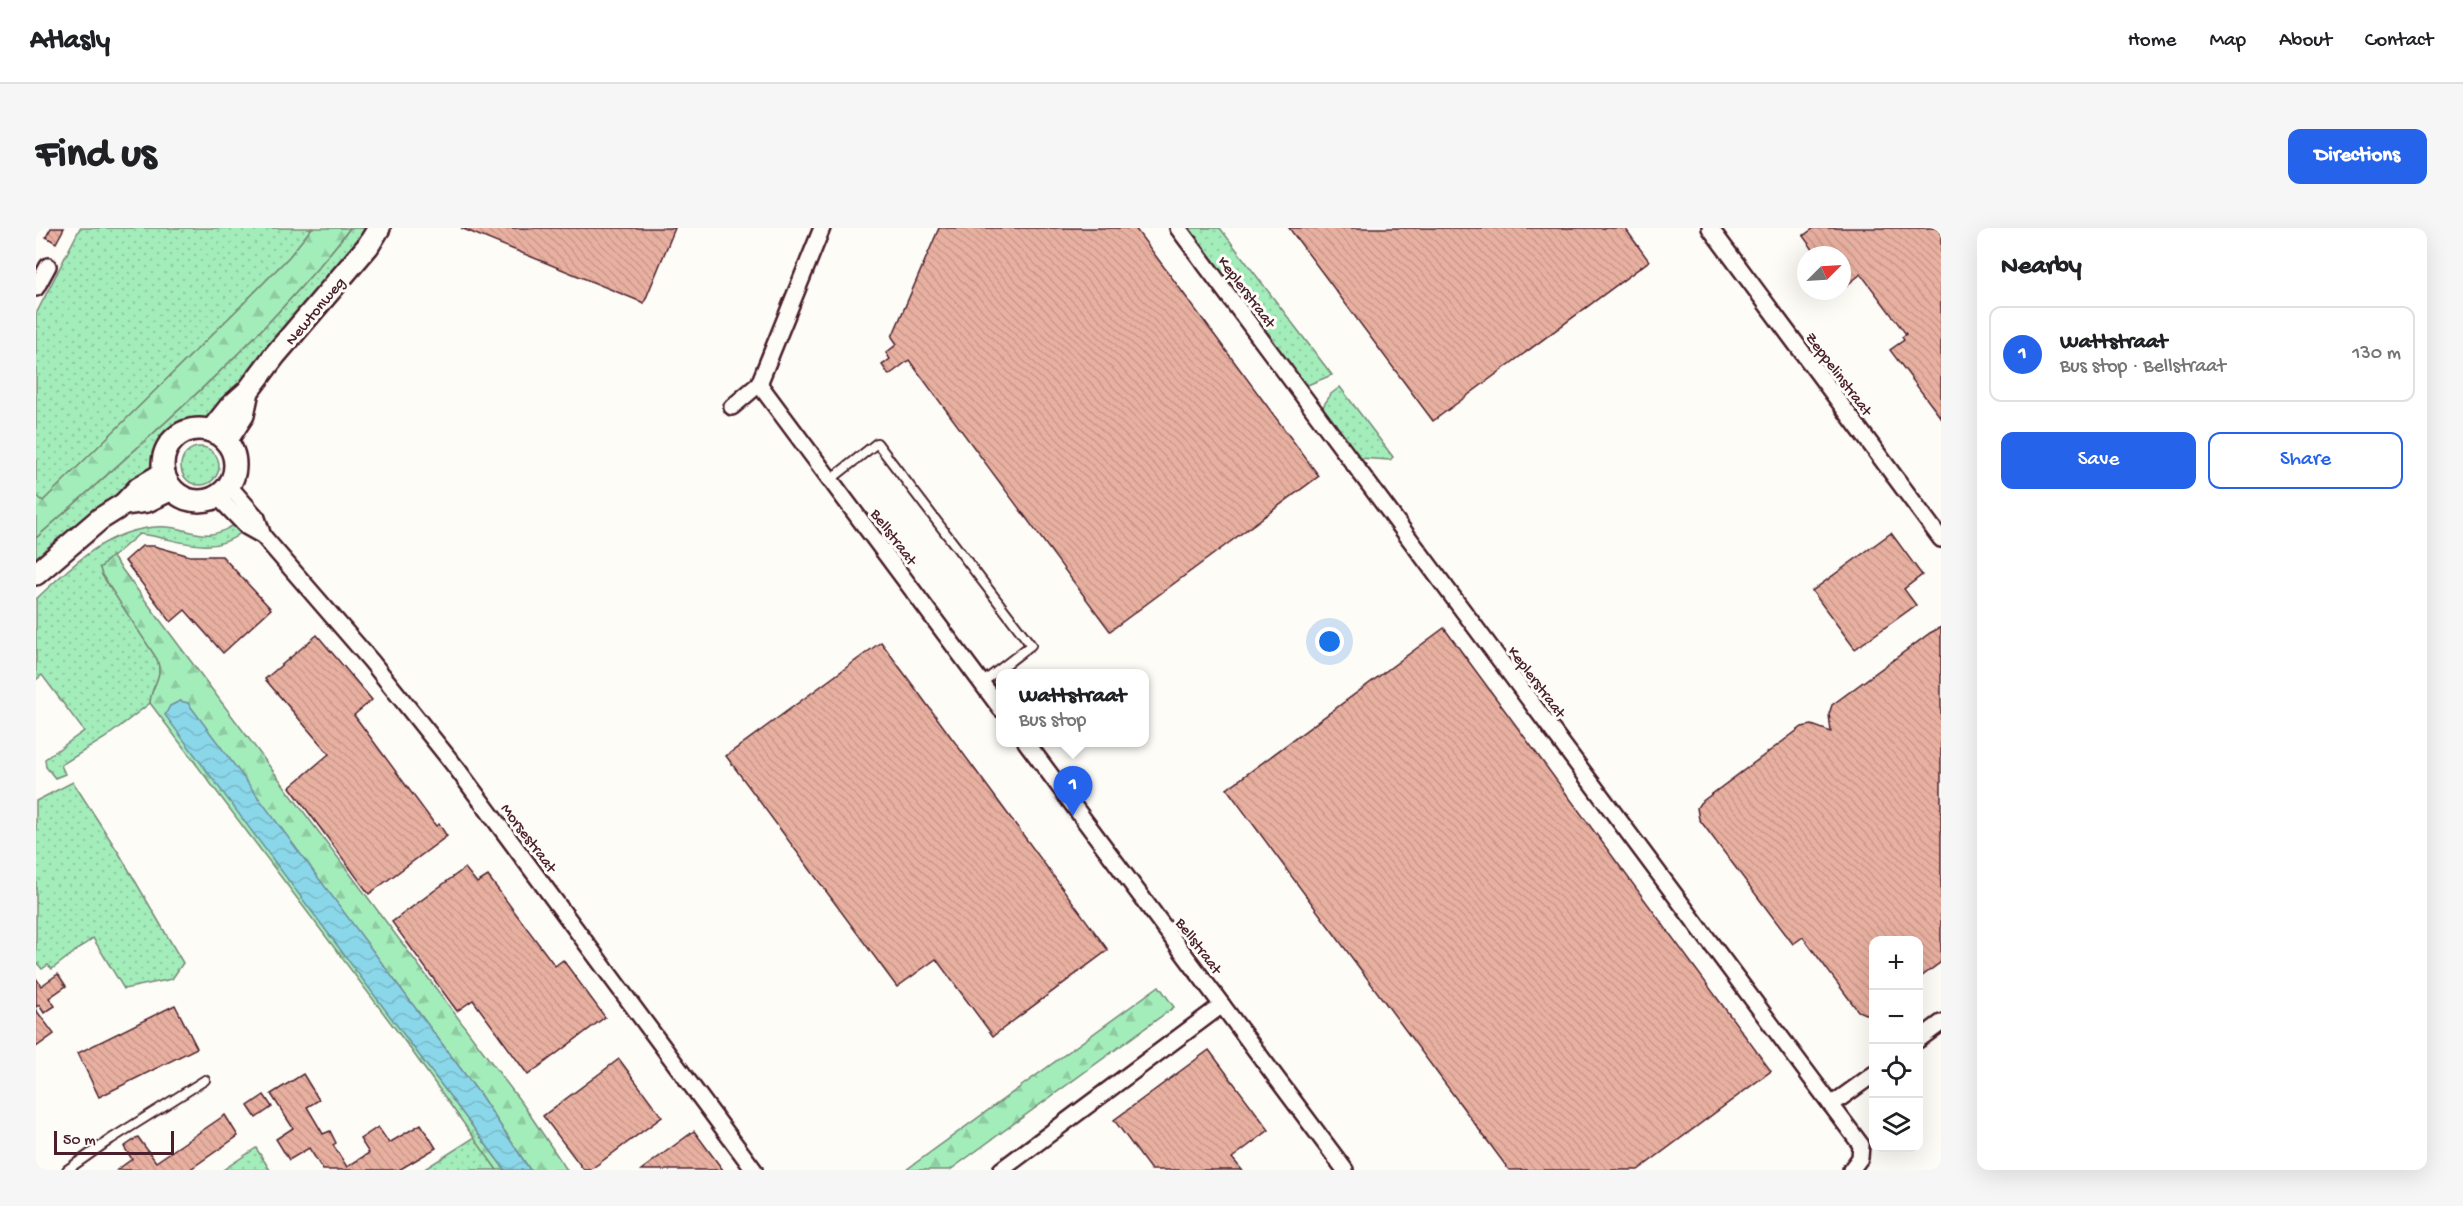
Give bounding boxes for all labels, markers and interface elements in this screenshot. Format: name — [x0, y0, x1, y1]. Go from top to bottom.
text: Atlasly — [30, 25, 110, 58]
text: Home — [2128, 29, 2176, 54]
text: Map — [2209, 29, 2246, 54]
text: About — [2279, 29, 2332, 54]
text: Contact — [2365, 29, 2433, 54]
button: Directions — [2288, 129, 2427, 184]
text: Find us — [36, 132, 156, 181]
north arrow — [1797, 246, 1851, 300]
text: Nearby — [2001, 252, 2082, 283]
street label: Keplerstraat — [1212, 254, 1279, 334]
street label: Newtonweg — [283, 274, 351, 350]
street label: Zeppelinstraat — [1800, 330, 1876, 422]
text: Wattstraat — [2060, 330, 2167, 356]
text: 1 — [2018, 343, 2027, 366]
text: 130 m — [2352, 343, 2401, 366]
text: Bus stop · Bellstraat — [2060, 356, 2226, 379]
button: Save — [2001, 432, 2196, 489]
button: Share — [2208, 432, 2403, 489]
street label: Bellstraat — [864, 505, 920, 571]
your location — [1315, 627, 1344, 656]
street label: Keplerstraat — [1502, 644, 1569, 724]
popup — [996, 669, 1149, 747]
text: Wattstraat — [1019, 684, 1126, 710]
text: Bus stop — [1019, 710, 1086, 733]
pin: 1 — [1054, 766, 1092, 816]
street label: Morsestraat — [495, 801, 560, 879]
street label: Bellstraat — [1169, 914, 1225, 980]
map controls — [1869, 936, 1923, 1152]
button: + — [1869, 936, 1923, 990]
button: − — [1869, 990, 1923, 1044]
button: locate — [1869, 1044, 1923, 1098]
button: layers — [1869, 1098, 1923, 1152]
scale bar — [54, 1128, 174, 1156]
text: 50 m — [63, 1132, 96, 1151]

